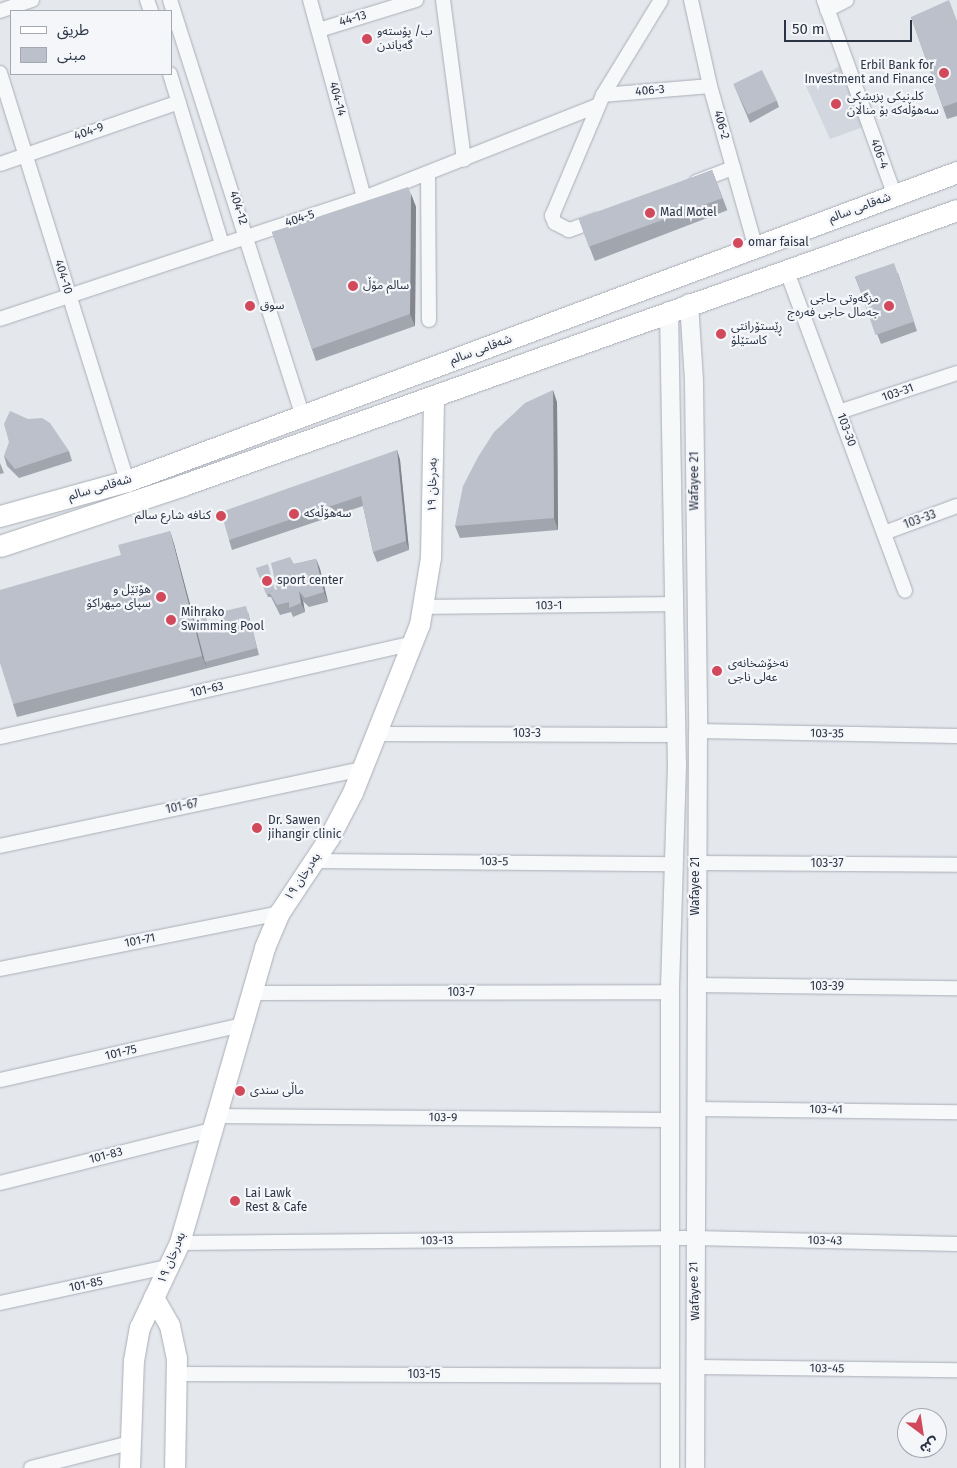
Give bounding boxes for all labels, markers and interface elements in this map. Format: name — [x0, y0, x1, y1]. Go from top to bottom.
street label: 44-13 — [338, 8, 368, 30]
legend — [10, 10, 172, 75]
scale bar — [787, 10, 914, 42]
text: 50 m — [792, 20, 825, 38]
text: طريق — [57, 21, 89, 39]
place label: ب/ پۆستەو گەیاندن — [377, 25, 433, 53]
marker: ب/ پۆستەو گەیاندن — [361, 33, 373, 45]
text: مبنى — [57, 46, 86, 64]
place label: Erbil Bank for Investment and Finance — [804, 59, 934, 87]
marker: Erbil Bank for Investment and Finance — [938, 67, 950, 79]
street label: 404-14 — [326, 80, 348, 118]
street label: 406-3 — [635, 83, 665, 99]
place label: کلینیکی پزیشکی سەهۆڵەکە بۆ مناڵان — [847, 90, 939, 118]
marker: کلینیکی پزیشکی سەهۆڵەکە بۆ مناڵان — [829, 97, 843, 111]
street label: 406-2 — [710, 109, 732, 141]
street label: 404-9 — [72, 120, 106, 144]
street label: 406-4 — [867, 137, 891, 171]
street label: 404-12 — [226, 189, 250, 227]
street label: شەقامی سالم — [827, 190, 893, 226]
place label: Mad Motel — [660, 206, 717, 220]
street label: 404-5 — [283, 207, 317, 231]
marker: Mad Motel — [644, 207, 656, 219]
place label: omar faisal — [748, 236, 809, 250]
marker: omar faisal — [732, 237, 744, 249]
street label: 404-10 — [51, 258, 75, 296]
place label: سالم مۆڵ — [363, 279, 409, 293]
marker: سالم مۆڵ — [347, 280, 359, 292]
place label: مزگه‌وتی حاجی جەمال حاجی فەرەج — [788, 292, 879, 320]
place label: سوق — [260, 299, 284, 313]
marker: سوق — [244, 300, 256, 312]
marker: مزگه‌وتی حاجی جەمال حاجی فەرەج — [883, 300, 895, 312]
place label: ڕێستۆرانتی کاستێلۆ — [731, 320, 782, 348]
marker: ڕێستۆرانتی کاستێلۆ — [715, 328, 727, 340]
street label: شەقامی سالم — [448, 332, 514, 368]
street label: 103-31 — [880, 381, 916, 405]
street label: 103-30 — [833, 411, 859, 449]
street label: Wafayee 21 — [688, 451, 702, 511]
street label: بەدرخان ١٩ — [425, 458, 441, 512]
street label: شەقامی سالم — [67, 472, 133, 504]
place label: سەهۆڵەکە — [304, 507, 352, 521]
street label: 103-33 — [902, 507, 938, 533]
marker: سەهۆڵەکە — [288, 508, 300, 520]
place label: كنافه شارع سالم — [135, 509, 211, 523]
marker: كنافه شارع سالم — [215, 510, 227, 522]
place label: sport center — [277, 574, 343, 588]
marker: sport center — [261, 575, 273, 587]
place label: هۆتێل و سپای میهراکۆ — [87, 583, 151, 611]
marker: هۆتێل و سپای میهراکۆ — [155, 591, 167, 603]
street label: 103-1 — [535, 599, 563, 613]
place label: Mihrako Swimming Pool — [181, 606, 264, 634]
marker: Mihrako Swimming Pool — [165, 614, 177, 626]
place label: نەخۆشخانەی عەلی ناجی — [728, 657, 789, 685]
marker: نەخۆشخانەی عەلی ناجی — [710, 664, 724, 678]
street label: 101-63 — [189, 679, 225, 701]
street label: 103-3 — [513, 727, 541, 741]
street label: 103-35 — [810, 727, 844, 741]
street label: 101-67 — [164, 797, 200, 817]
place label: Dr. Sawen jihangir clinic — [268, 814, 342, 842]
marker: Dr. Sawen jihangir clinic — [250, 821, 264, 835]
street label: بەدرخان ١٩ — [282, 850, 324, 904]
street label: 103-5 — [480, 855, 508, 869]
street label: Wafayee 21 — [689, 856, 703, 916]
street label: 103-37 — [810, 857, 844, 871]
street label: 101-71 — [123, 931, 157, 951]
street label: 103-39 — [810, 980, 844, 994]
street label: 103-7 — [447, 986, 475, 1000]
street label: 101-75 — [104, 1042, 138, 1064]
place label: ماڵی سندی — [250, 1084, 304, 1098]
marker: ماڵی سندی — [234, 1085, 246, 1097]
street label: 103-41 — [809, 1103, 843, 1117]
street label: 103-9 — [428, 1111, 458, 1125]
street label: 101-83 — [88, 1145, 124, 1167]
place label: Lai Lawk Rest & Cafe — [245, 1187, 307, 1215]
marker: Lai Lawk Rest & Cafe — [229, 1195, 241, 1207]
street label: بەدرخان ١٩ — [155, 1230, 189, 1286]
street label: 103-43 — [808, 1233, 842, 1249]
street label: 103-13 — [420, 1234, 454, 1248]
street label: Wafayee 21 — [687, 1261, 703, 1321]
street label: 101-85 — [68, 1274, 104, 1296]
street label: 103-45 — [810, 1361, 844, 1377]
street label: 103-15 — [408, 1368, 440, 1382]
north arrow — [897, 1408, 947, 1458]
text: ش — [917, 1433, 942, 1458]

